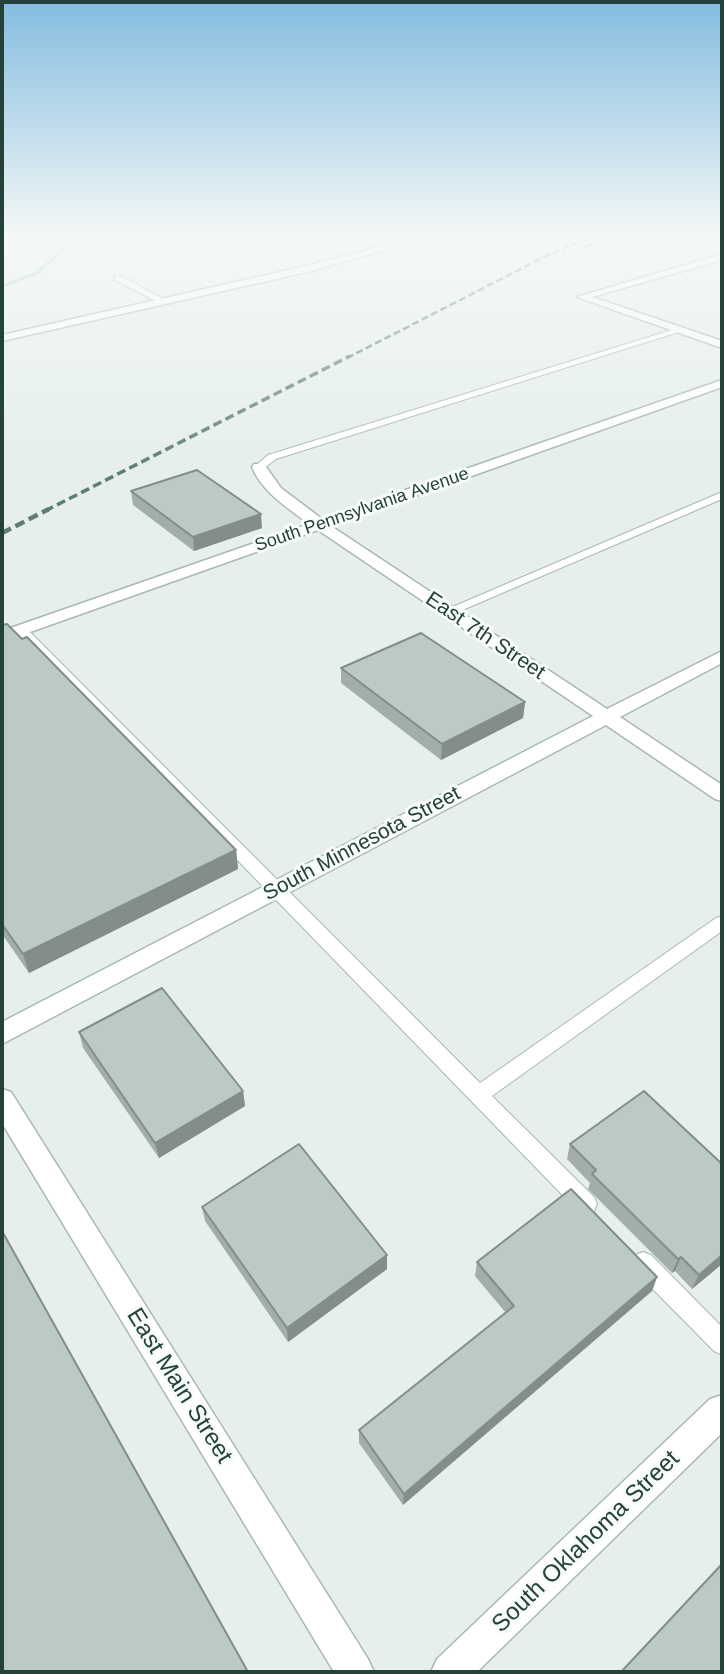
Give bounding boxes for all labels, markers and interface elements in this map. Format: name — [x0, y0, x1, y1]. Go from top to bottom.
street label: South Pennsylvania Avenue — [252, 463, 472, 557]
street label: East 7th Street — [420, 587, 550, 685]
street label: South Minnesota Street — [259, 781, 465, 907]
street label: East Main Street — [120, 1303, 238, 1469]
street label: South Oklahoma Street — [486, 1445, 686, 1639]

